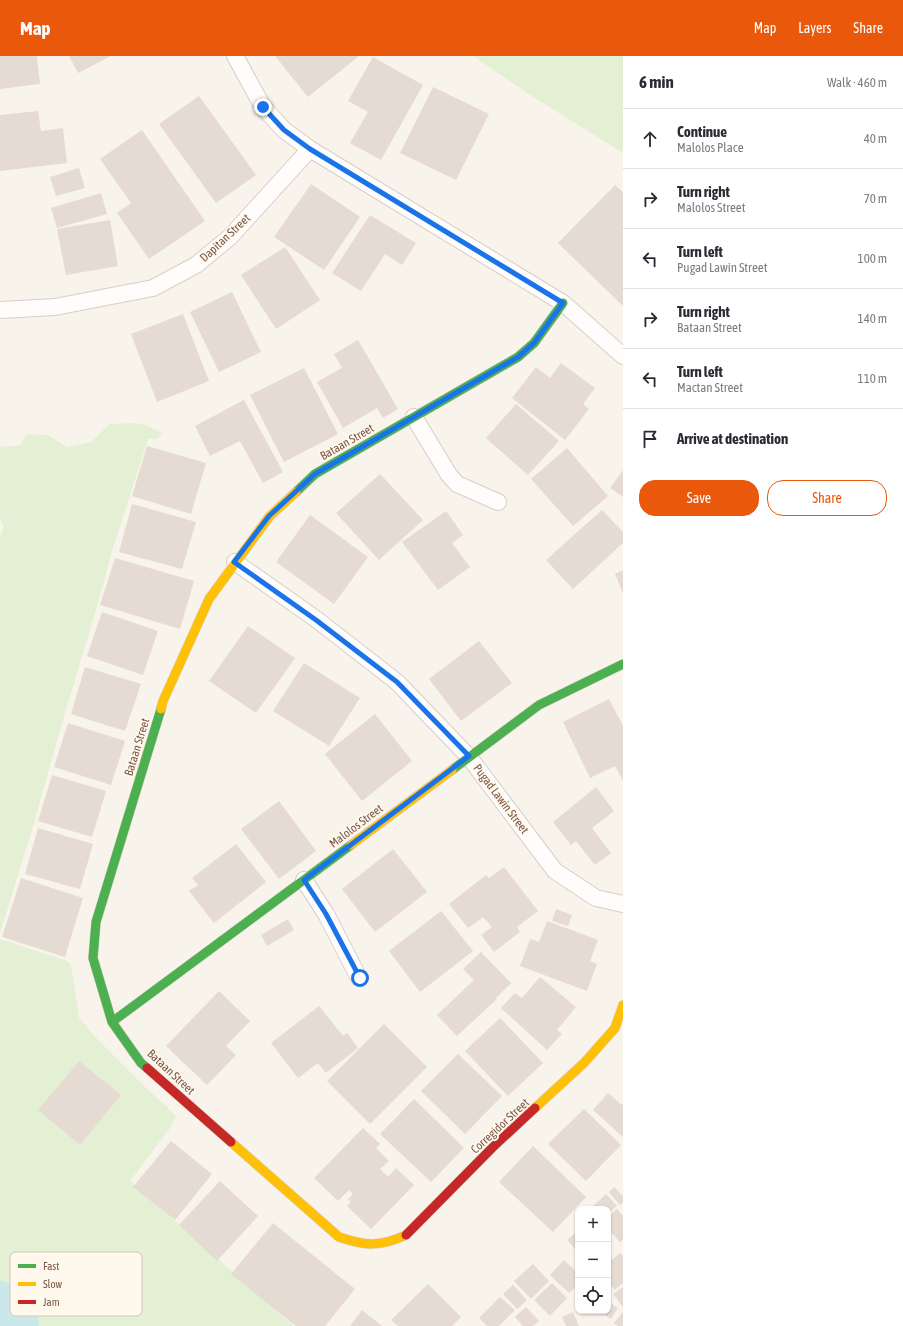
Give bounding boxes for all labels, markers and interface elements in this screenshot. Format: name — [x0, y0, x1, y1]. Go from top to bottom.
text: Map — [20, 17, 51, 39]
text: Map — [754, 20, 776, 36]
text: Layers — [798, 20, 831, 36]
text: Share — [853, 20, 883, 36]
text: 6 min — [639, 72, 674, 92]
text: Walk · 460 m — [827, 75, 887, 90]
route end — [254, 98, 272, 116]
text: Continue — [677, 123, 727, 140]
icon: ahead — [639, 128, 661, 150]
text: 40 m — [864, 131, 887, 146]
text: Malolos Place — [677, 140, 744, 155]
text: Turn right — [677, 183, 730, 200]
icon: right — [639, 188, 661, 210]
text: 70 m — [864, 191, 887, 206]
text: Malolos Street — [677, 200, 746, 215]
street label: Dapitan Street — [197, 211, 253, 265]
text: Turn left — [677, 243, 723, 260]
icon: left — [639, 248, 661, 270]
text: 100 m — [858, 251, 887, 266]
text: Pugad Lawin Street — [677, 260, 767, 275]
text: Turn right — [677, 303, 730, 320]
icon: right — [639, 308, 661, 330]
text: 140 m — [858, 311, 887, 326]
text: Bataan Street — [677, 320, 742, 335]
text: Turn left — [677, 363, 723, 380]
icon: left — [639, 368, 661, 390]
text: 110 m — [858, 371, 887, 386]
text: Mactan Street — [677, 380, 743, 395]
street label: Bataan Street — [318, 421, 377, 463]
icon: arrive — [639, 428, 661, 450]
text: Arrive at destination — [677, 430, 788, 447]
button: Save — [639, 480, 759, 516]
button: Share — [767, 480, 887, 516]
street label: Bataan Street — [122, 716, 153, 778]
street label: Pugad Lawin Street — [470, 761, 532, 837]
street label: Malolos Street — [327, 801, 386, 851]
route start — [351, 969, 369, 987]
street label: Bataan Street — [144, 1047, 198, 1098]
street label: Corregidor Street — [468, 1095, 532, 1156]
map controls — [575, 1206, 611, 1314]
button: + — [575, 1206, 611, 1242]
button: − — [575, 1242, 611, 1278]
legend — [10, 1252, 142, 1316]
text: Fast — [43, 1260, 59, 1272]
text: Slow — [43, 1278, 62, 1290]
button: locate — [575, 1278, 611, 1314]
text: Jam — [43, 1296, 60, 1308]

